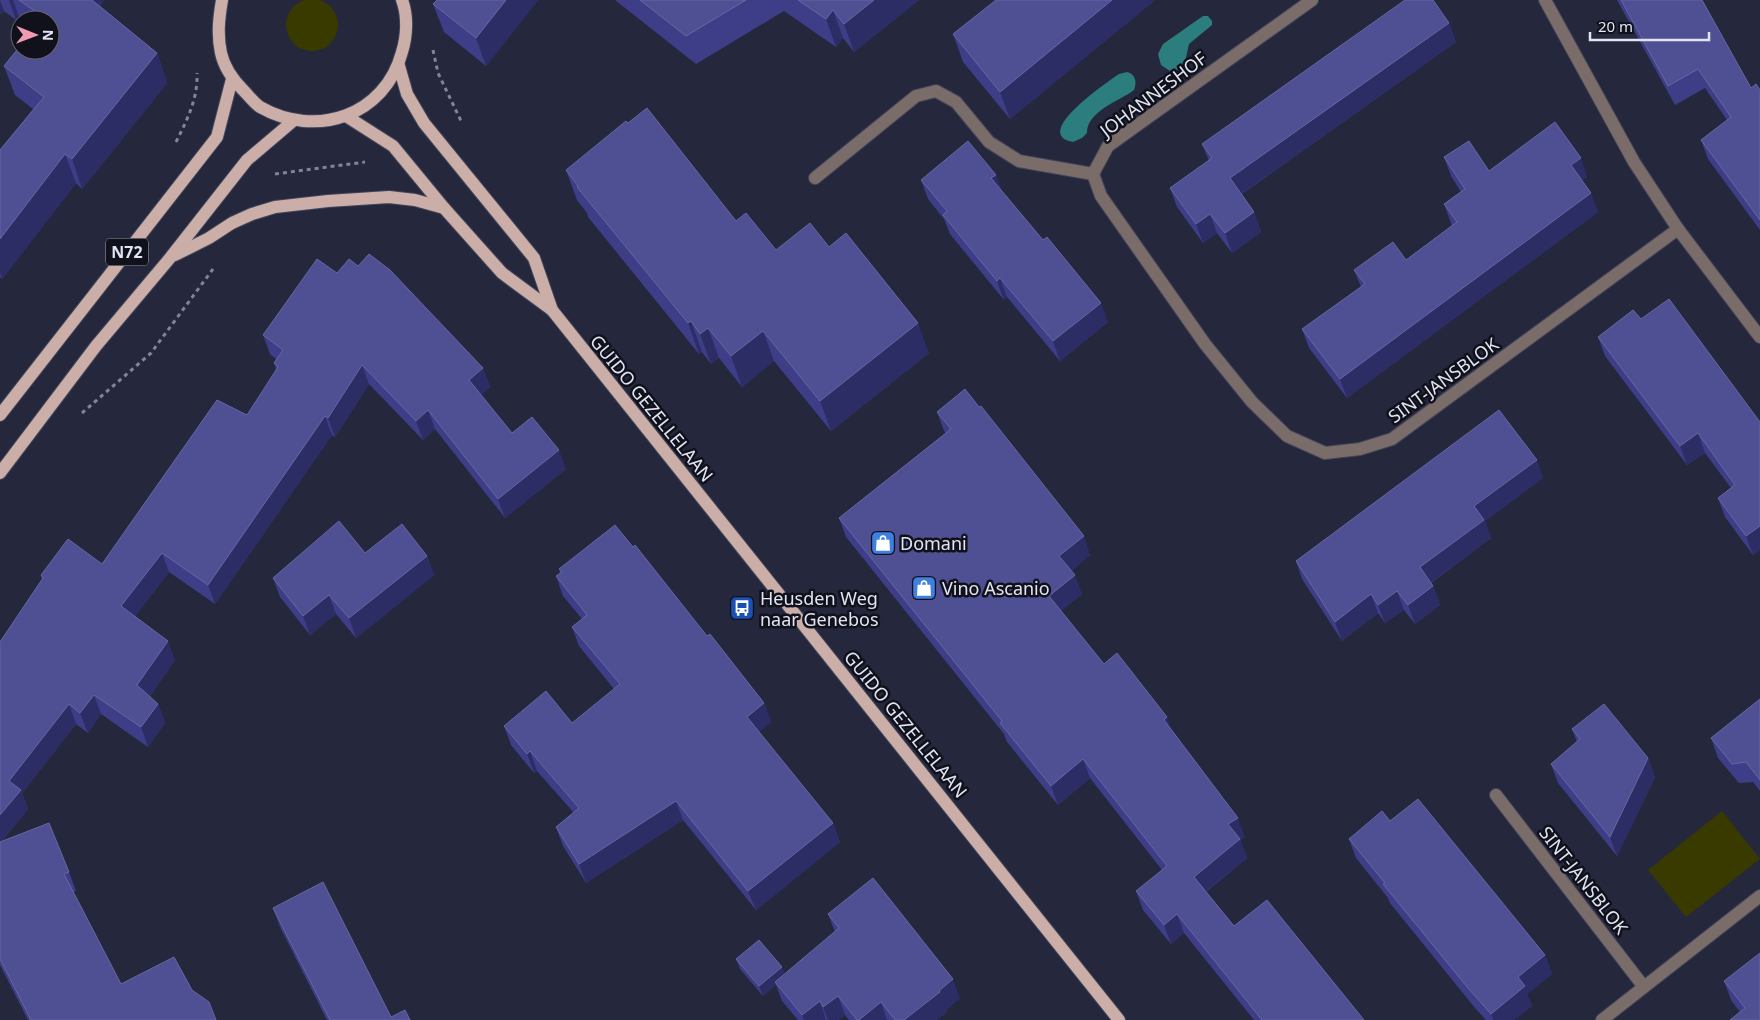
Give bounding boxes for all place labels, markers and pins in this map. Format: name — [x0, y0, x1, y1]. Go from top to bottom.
shop icon: Domani — [870, 530, 896, 556]
place label: Domani — [900, 531, 967, 555]
shop icon: Vino Ascanio — [911, 575, 937, 601]
place label: Vino Ascanio — [942, 576, 1050, 600]
place label: Heusden Weg naar Genebos — [760, 586, 879, 631]
bus stop icon: Heusden Weg naar Genebos — [729, 595, 755, 621]

